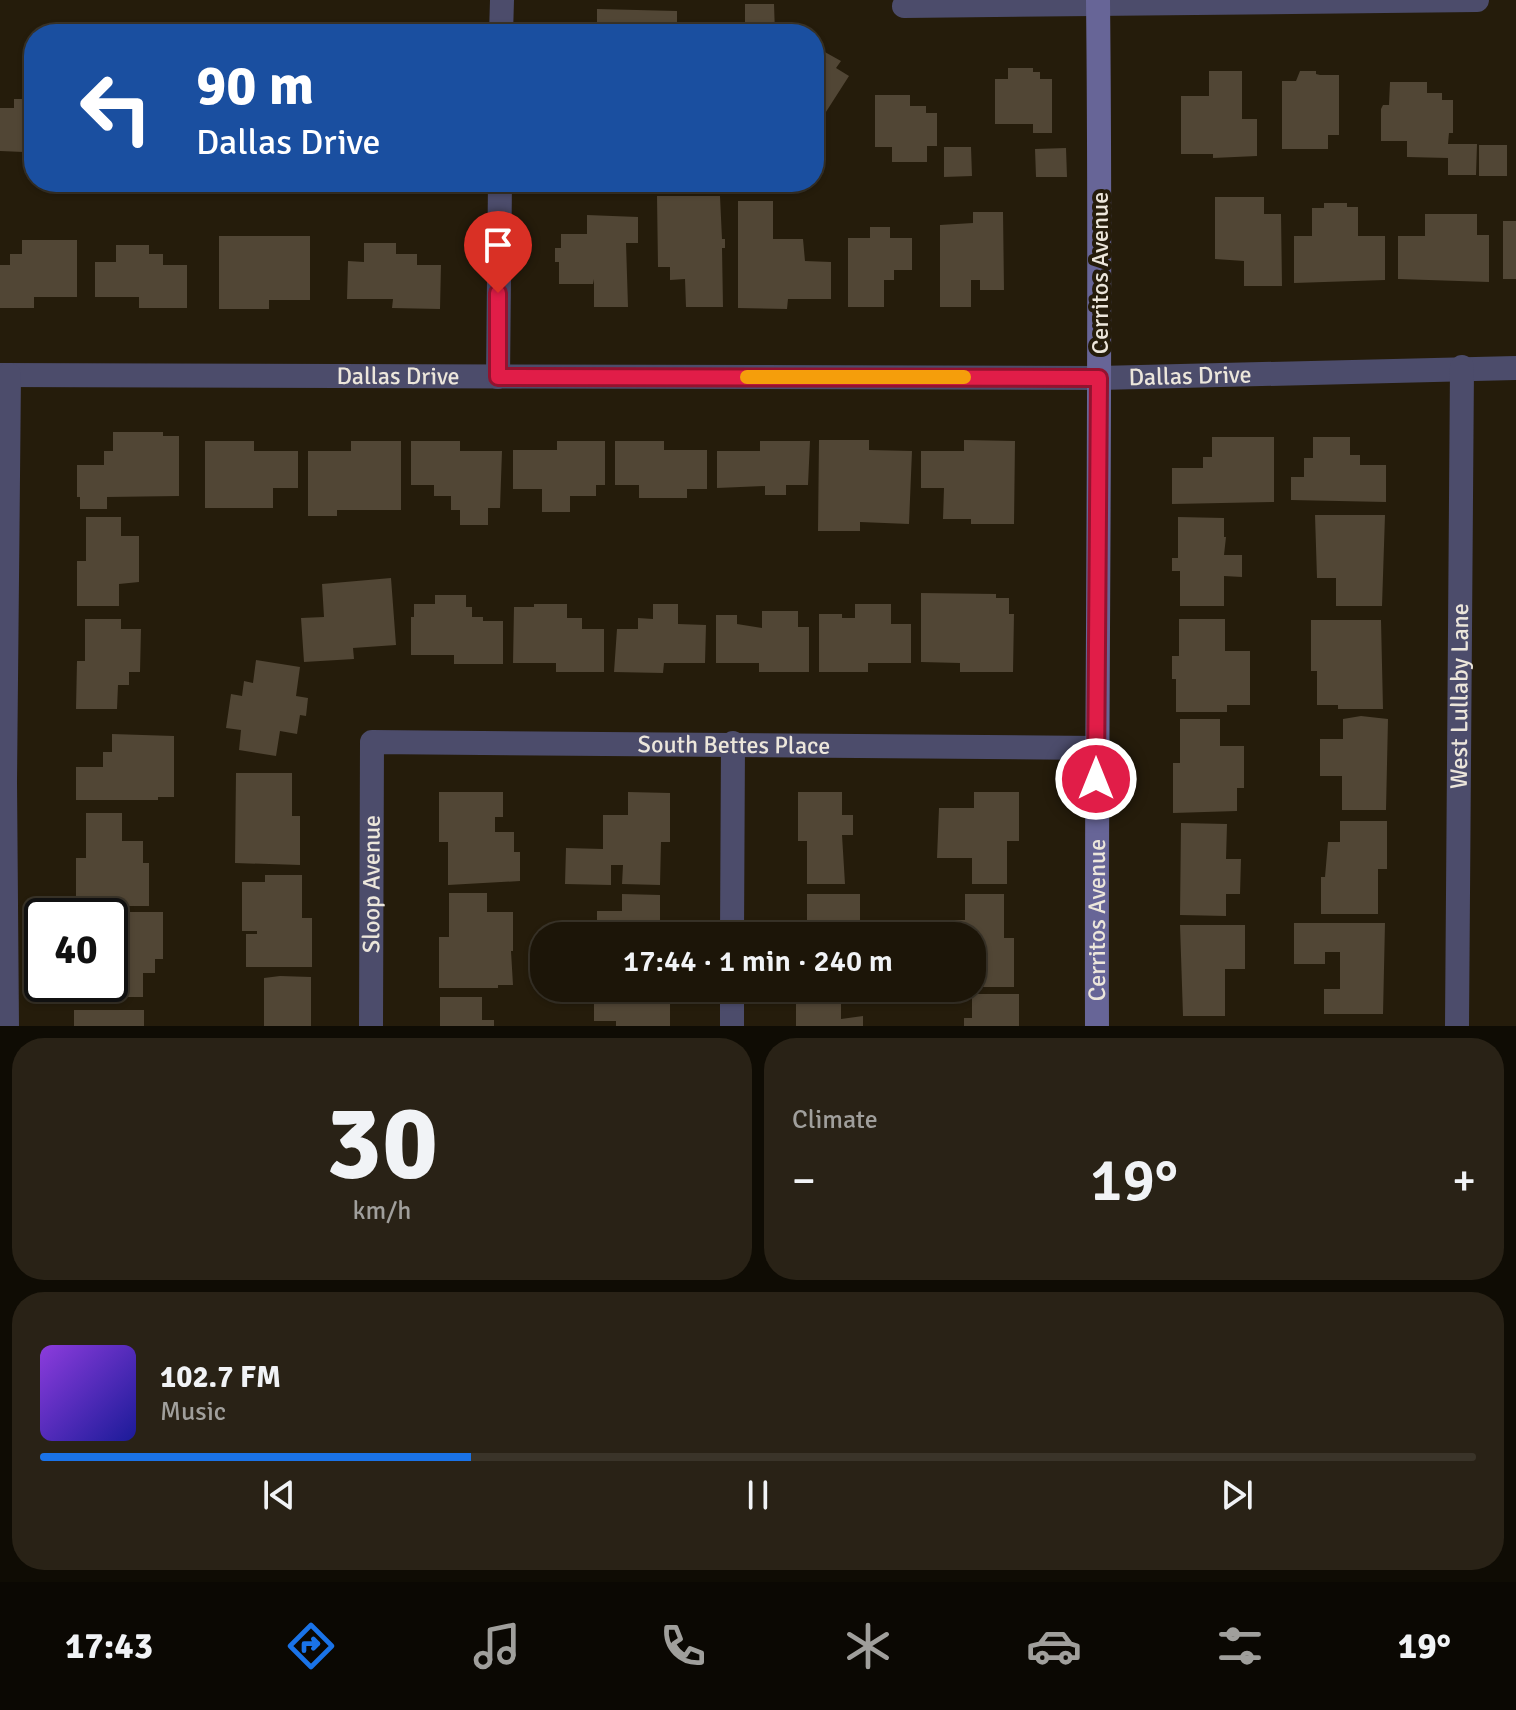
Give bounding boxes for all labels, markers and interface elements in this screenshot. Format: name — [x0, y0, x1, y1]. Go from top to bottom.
text: 90 m — [196, 51, 314, 120]
icon: left — [64, 56, 168, 160]
text: Dallas Drive — [196, 120, 381, 165]
street label: Cerritos Avenue — [1085, 192, 1115, 354]
pin — [464, 211, 532, 293]
icon: arrive — [476, 223, 520, 267]
street label: Dallas Drive — [1128, 359, 1252, 392]
street label: Dallas Drive — [336, 361, 460, 391]
street label: West Lullaby Lane — [1444, 603, 1475, 789]
street label: South Bettes Place — [638, 729, 830, 761]
position arrow — [1054, 737, 1138, 821]
street label: Sloop Avenue — [356, 815, 387, 953]
street label: Cerritos Avenue — [1082, 839, 1112, 1001]
speed limit sign: 40 — [24, 898, 128, 1002]
text: 17:44 · 1 min · 240 m — [623, 943, 893, 980]
text: 30 — [326, 1079, 438, 1207]
text: Climate — [792, 1104, 878, 1136]
text: 19° — [1090, 1144, 1178, 1218]
text: − — [792, 1154, 816, 1208]
text: + — [1452, 1154, 1476, 1208]
text: km/h — [353, 1195, 411, 1227]
text: 102.7 FM — [160, 1359, 281, 1396]
text: Music — [160, 1396, 226, 1428]
icon: previous — [257, 1473, 301, 1517]
icon: pause — [736, 1473, 780, 1517]
icon: next — [1215, 1473, 1259, 1517]
icon: directions — [283, 1618, 339, 1674]
icon: music — [469, 1618, 525, 1674]
icon: phone — [655, 1618, 711, 1674]
icon: climate — [840, 1618, 896, 1674]
icon: car — [1026, 1618, 1082, 1674]
icon: filters — [1212, 1618, 1268, 1674]
text: 17:43 — [65, 1624, 153, 1669]
text: 19° — [1398, 1624, 1451, 1669]

